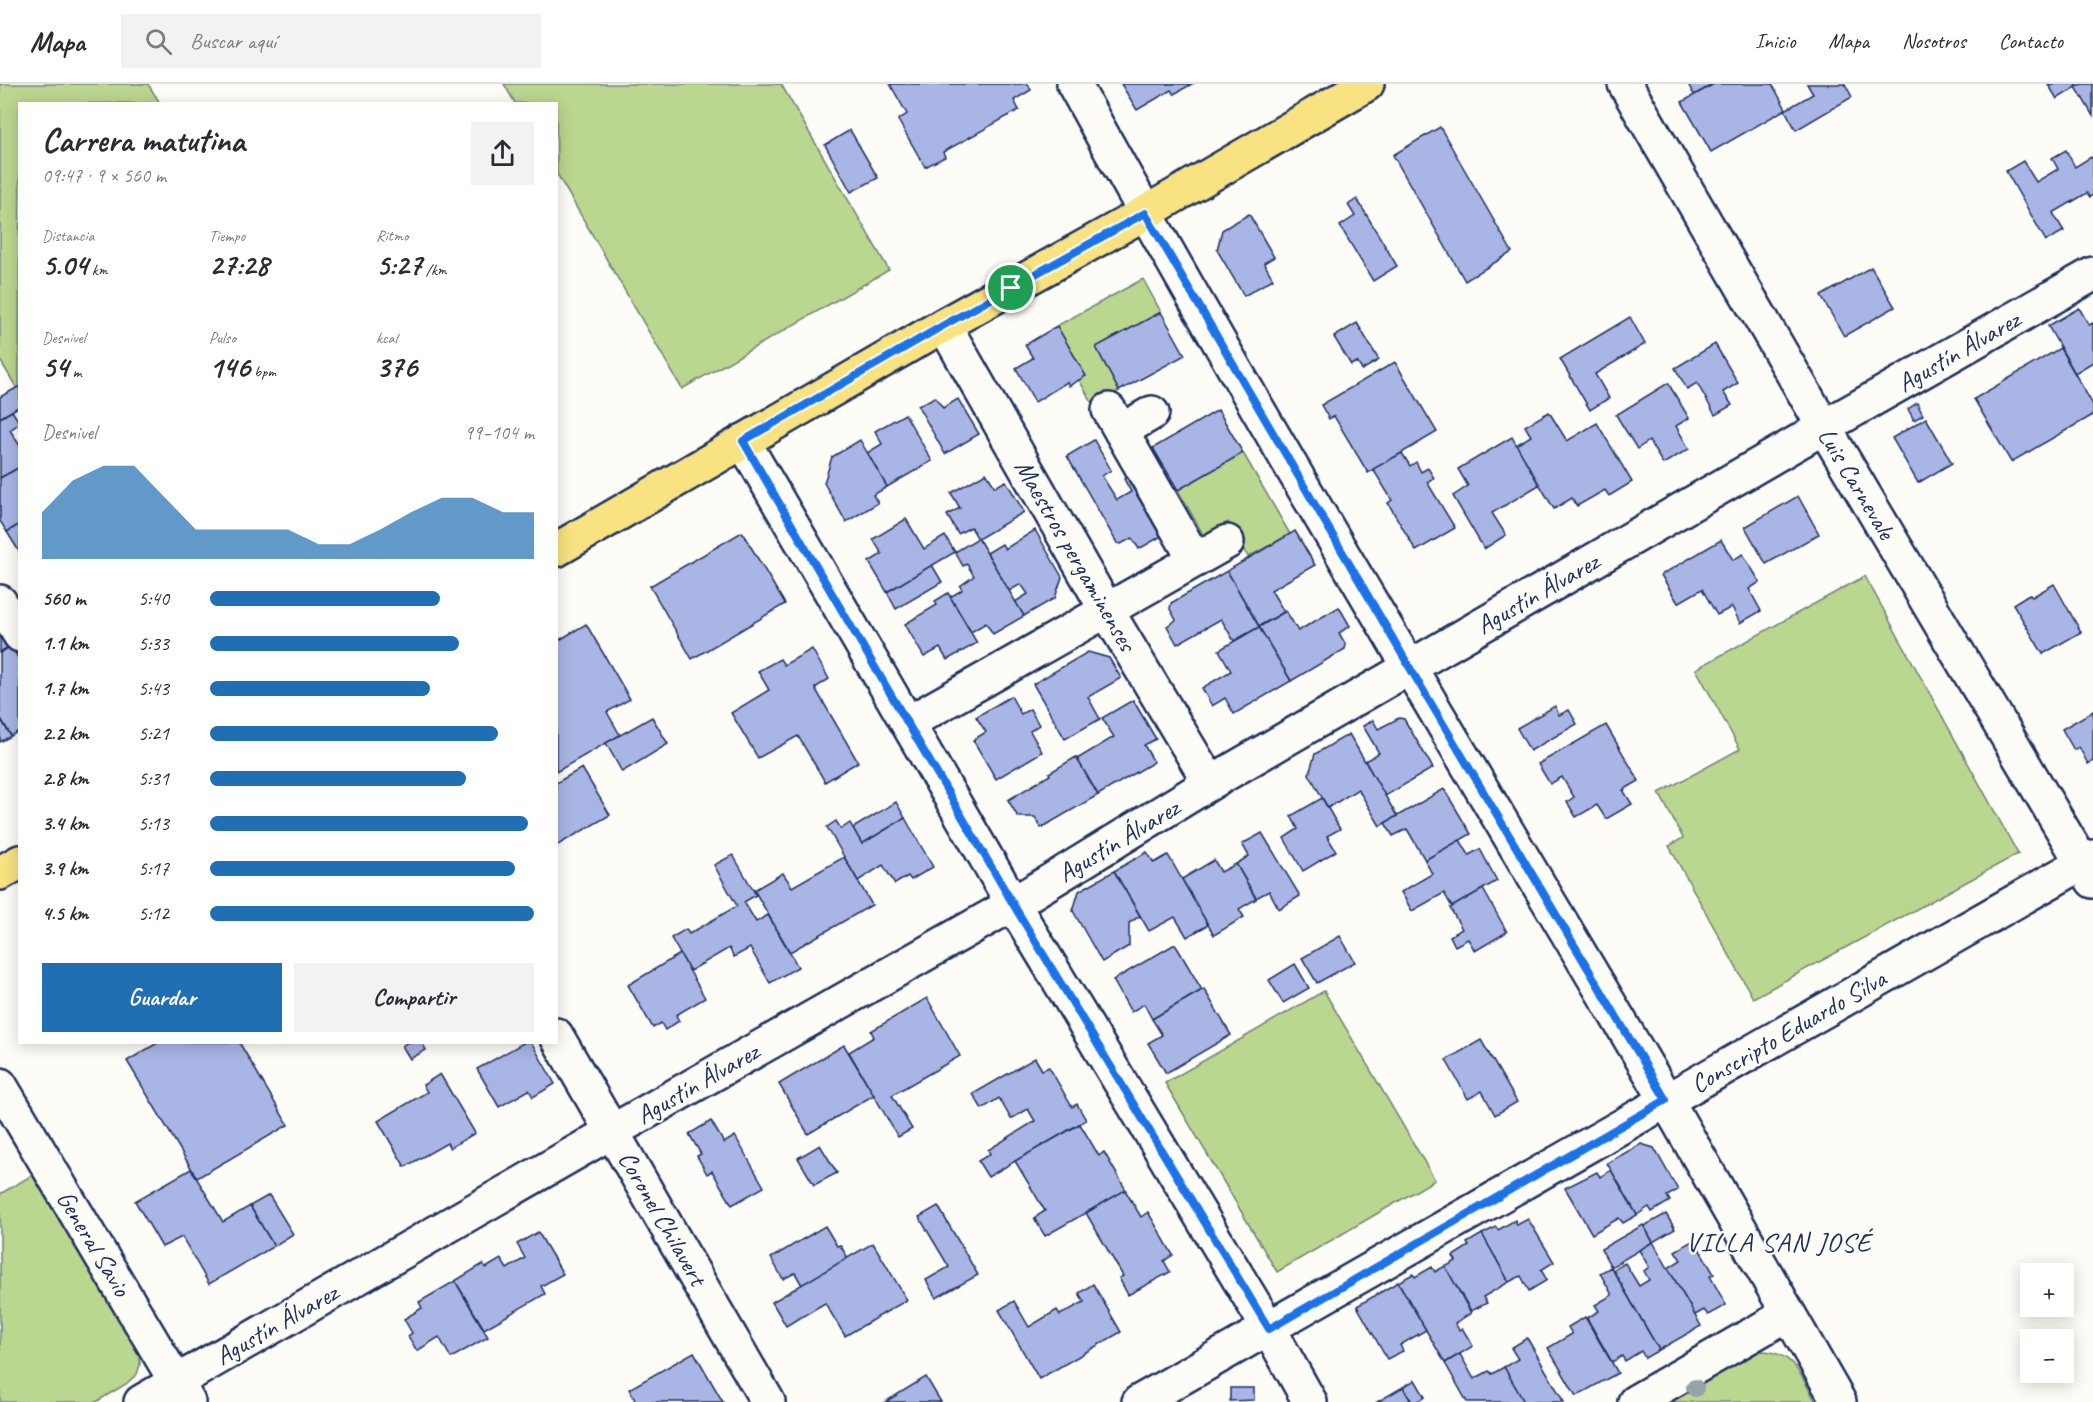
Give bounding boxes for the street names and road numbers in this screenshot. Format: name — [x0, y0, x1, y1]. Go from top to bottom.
street label: Agustín Álvarez — [1891, 302, 2028, 400]
street label: Luis Carnevale — [1810, 422, 1904, 546]
street label: Maestros pergaminenses — [1007, 454, 1145, 659]
street label: Agustín Álvarez — [1470, 544, 1607, 642]
street label: Agustín Álvarez — [1052, 790, 1187, 890]
street label: Conscripto Eduardo Silva — [1685, 961, 1893, 1101]
street label: Agustín Álvarez — [630, 1034, 767, 1132]
street label: Coronel Chilavert — [611, 1145, 716, 1293]
street label: General Savio — [49, 1184, 139, 1304]
street label: Agustín Álvarez — [209, 1275, 346, 1373]

